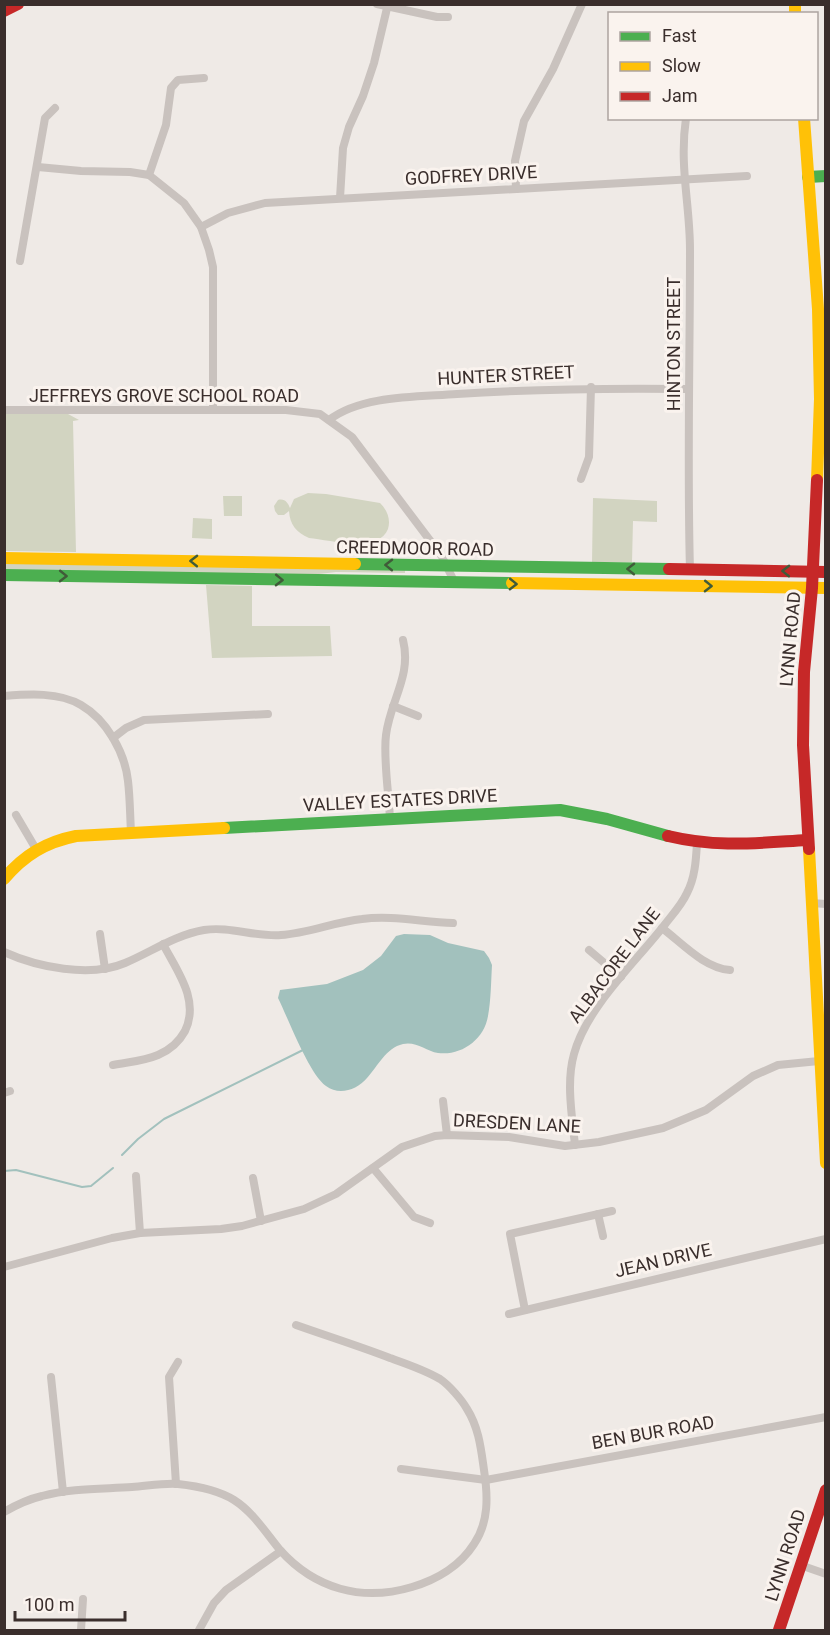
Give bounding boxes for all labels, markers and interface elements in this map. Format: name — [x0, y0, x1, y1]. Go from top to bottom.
legend — [608, 12, 818, 120]
text: Fast — [662, 25, 697, 46]
text: Slow — [662, 55, 701, 76]
text: Jam — [662, 85, 698, 106]
street label: GODFREY DRIVE — [404, 161, 538, 189]
street label: HINTON STREET — [663, 277, 684, 411]
street label: HUNTER STREET — [437, 361, 575, 389]
street label: JEFFREYS GROVE SCHOOL ROAD — [29, 385, 299, 406]
street label: CREEDMOOR ROAD — [336, 536, 494, 560]
one-way arrow — [189, 555, 198, 568]
one-way arrow — [384, 559, 393, 572]
one-way arrow — [627, 563, 636, 575]
one-way arrow — [782, 565, 791, 577]
one-way arrow — [58, 570, 67, 582]
one-way arrow — [274, 574, 283, 586]
one-way arrow — [509, 578, 518, 590]
one-way arrow — [704, 580, 713, 592]
street label: LYNN ROAD — [775, 591, 805, 687]
street label: VALLEY ESTATES DRIVE — [302, 784, 498, 816]
street label: ALBACORE LANE — [564, 903, 664, 1027]
street label: DRESDEN LANE — [453, 1109, 581, 1137]
street label: JEAN DRIVE — [613, 1239, 713, 1281]
street label: BEN BUR ROAD — [590, 1411, 716, 1453]
street label: LYNN ROAD — [760, 1506, 810, 1604]
scale bar — [15, 1584, 124, 1622]
text: 100 m — [24, 1594, 75, 1615]

